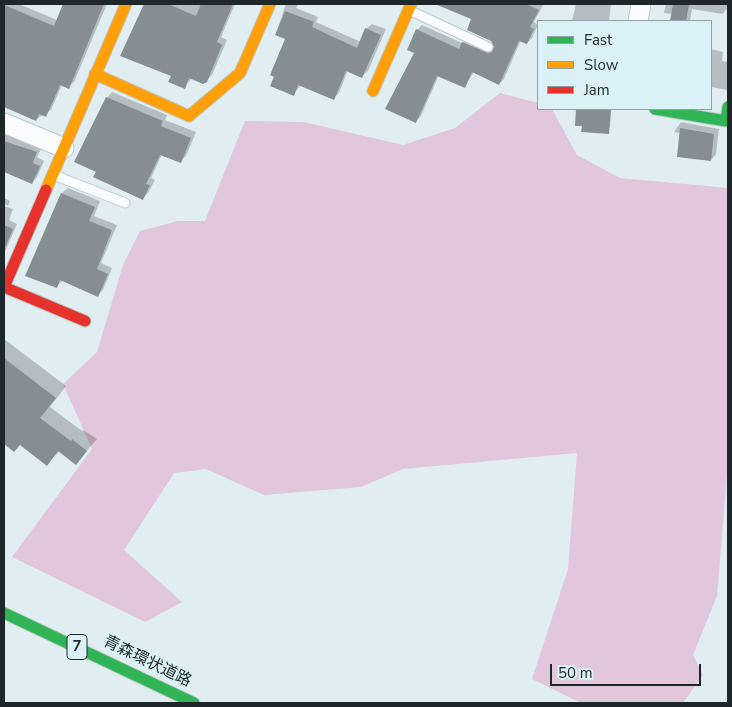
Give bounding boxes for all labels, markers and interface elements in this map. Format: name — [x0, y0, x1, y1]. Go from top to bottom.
legend — [537, 20, 712, 110]
text: Fast — [584, 30, 612, 50]
text: Slow — [584, 55, 618, 75]
text: Jam — [584, 80, 610, 100]
street label: 青森環状道路 — [100, 632, 194, 692]
road number: 7 — [67, 634, 87, 660]
scale bar — [552, 654, 703, 686]
text: 50 m — [558, 663, 593, 683]

